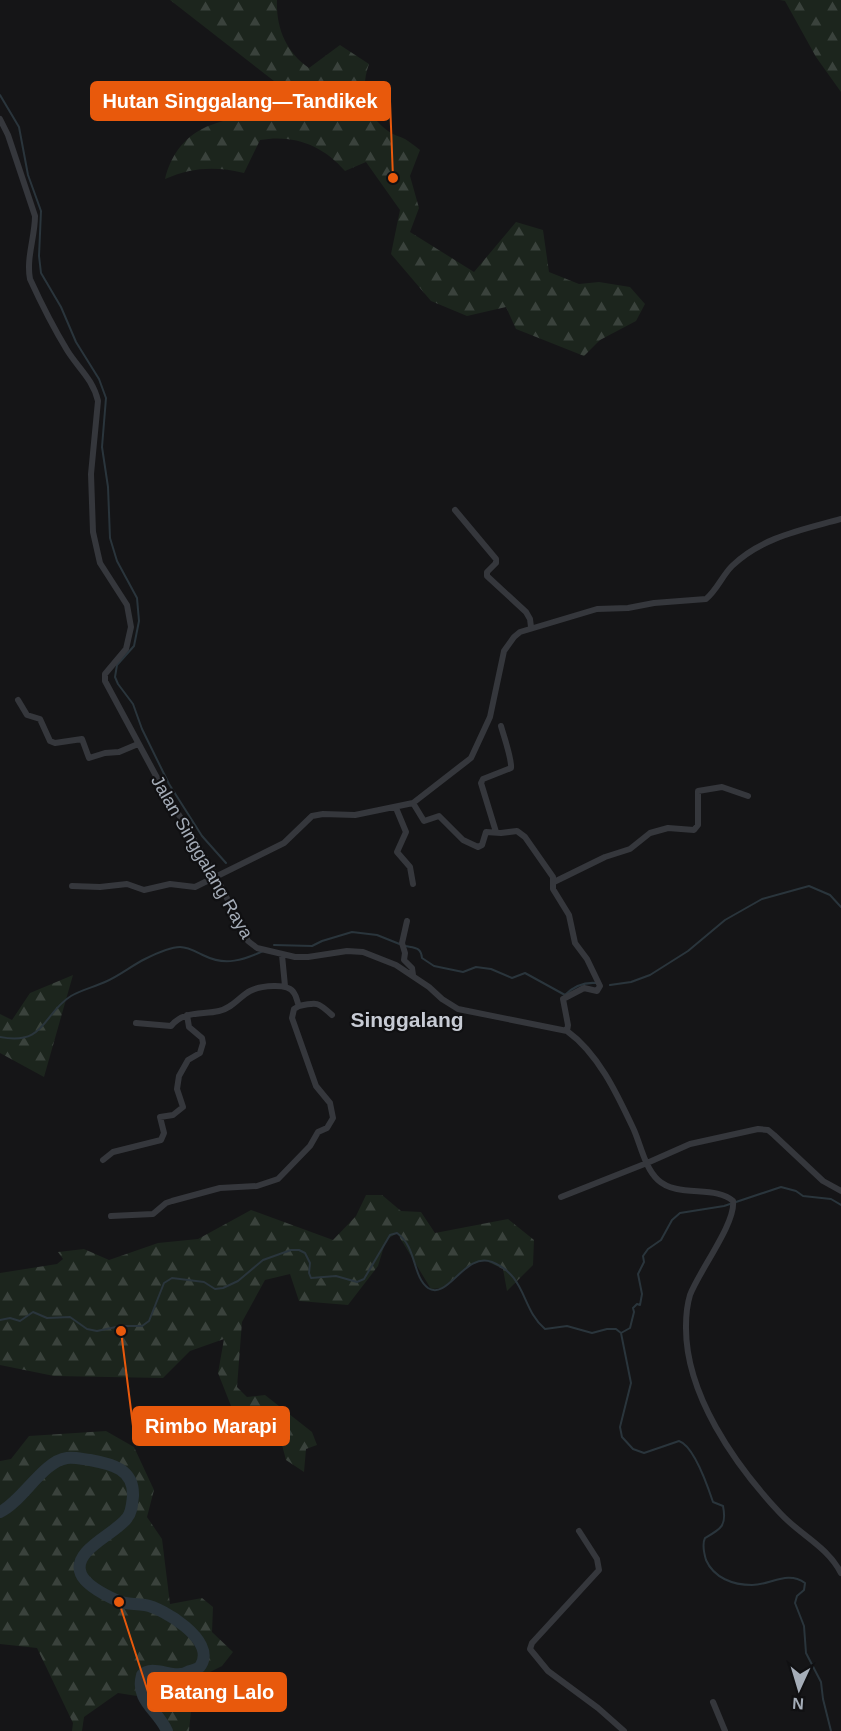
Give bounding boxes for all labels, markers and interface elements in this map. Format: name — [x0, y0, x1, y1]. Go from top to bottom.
callout: Hutan Singgalang—Tandikek — [91, 82, 390, 120]
text: Hutan Singgalang—Tandikek — [102, 90, 378, 112]
street label: Jalan Singgalang Raya — [147, 772, 257, 943]
district label: Singgalang — [350, 1008, 464, 1031]
callout: Rimbo Marapi — [133, 1407, 289, 1445]
text: Rimbo Marapi — [145, 1415, 277, 1437]
north arrow — [769, 1659, 829, 1719]
callout: Batang Lalo — [148, 1673, 286, 1711]
text: Batang Lalo — [160, 1681, 274, 1703]
text: N — [792, 1695, 804, 1712]

